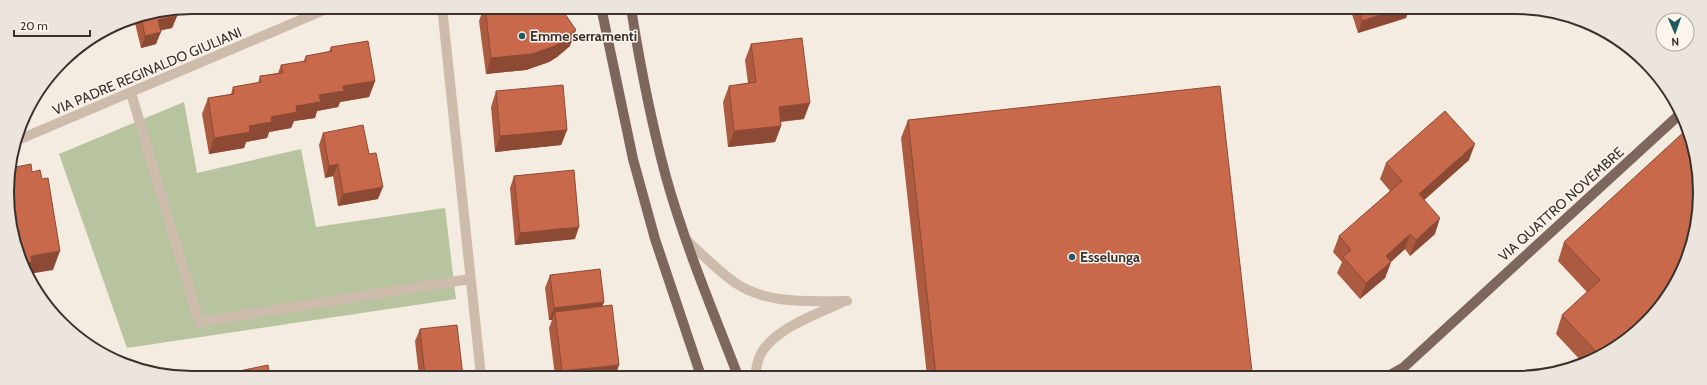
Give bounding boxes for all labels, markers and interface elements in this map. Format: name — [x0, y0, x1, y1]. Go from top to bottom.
scale bar — [14, 12, 90, 38]
north arrow — [1655, 12, 1695, 52]
text: 20 m — [20, 18, 48, 33]
street label: VIA PADRE REGINALDO GIULIANI — [50, 23, 244, 119]
place label: Emme serramenti — [530, 27, 637, 45]
marker: Emme serramenti — [517, 31, 527, 41]
text: N — [1671, 35, 1679, 49]
street label: VIA QUATTRO NOVEMBRE — [1495, 143, 1628, 265]
place label: Esselunga — [1080, 248, 1140, 266]
marker: Esselunga — [1067, 252, 1077, 262]

